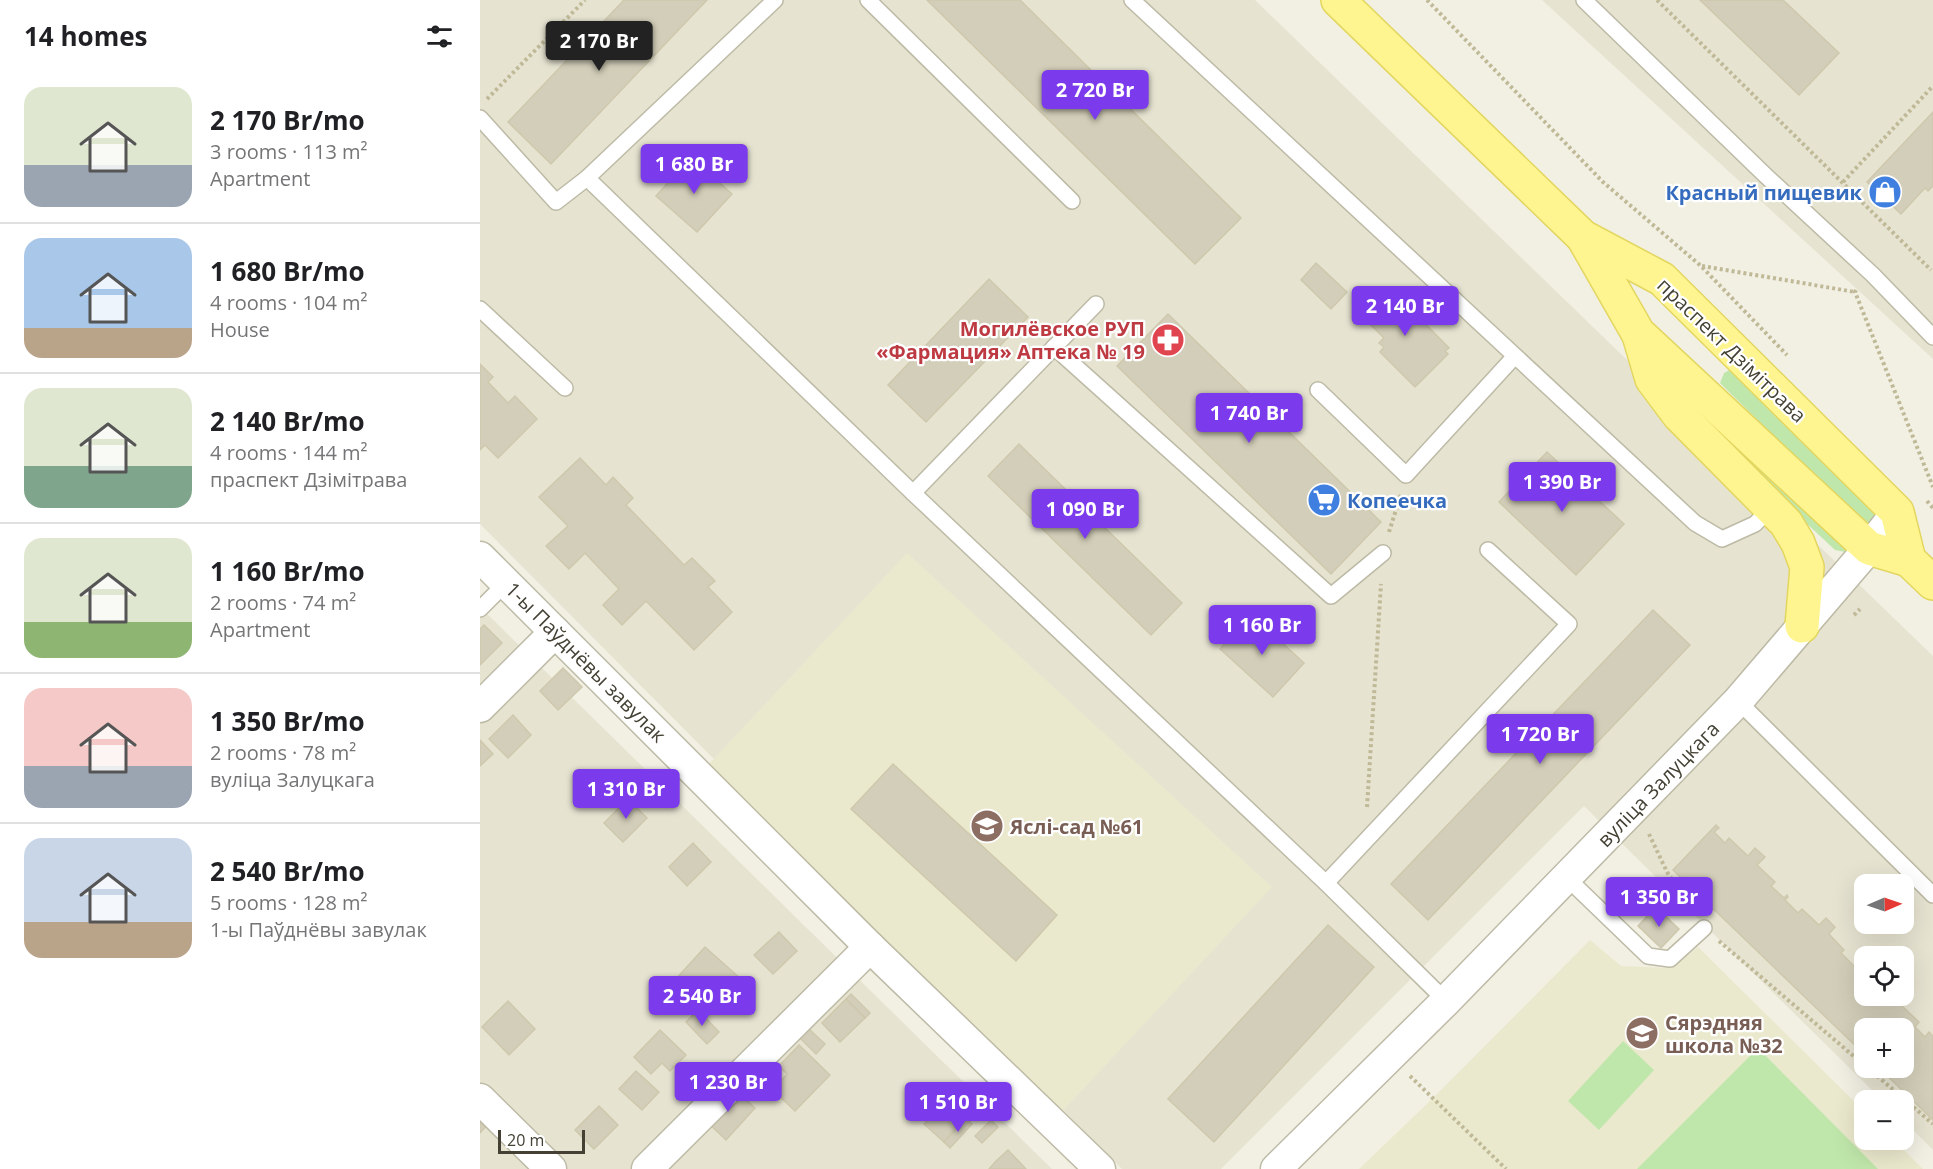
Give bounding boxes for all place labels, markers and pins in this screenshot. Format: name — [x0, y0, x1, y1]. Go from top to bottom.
pin: 2 170 Br — [537, 21, 661, 72]
pin: 2 720 Br — [1033, 70, 1157, 121]
pin: 1 680 Br — [632, 144, 756, 195]
shop icon: Красный пищевик — [1867, 174, 1903, 210]
place label: Красный пищевик — [1665, 179, 1863, 206]
pin: 2 140 Br — [1343, 286, 1467, 337]
place label: Могилёвское РУП «Фармация» Аптека № 19 — [876, 315, 1145, 365]
pharmacy icon: Могилёвское РУП «Фармация» Аптека № 19 — [1150, 322, 1186, 358]
pin: 1 740 Br — [1187, 393, 1311, 444]
pin: 1 390 Br — [1500, 462, 1624, 513]
supermarket icon: Копеечка — [1306, 482, 1342, 518]
place label: Копеечка — [1347, 487, 1447, 514]
pin: 1 090 Br — [1023, 489, 1147, 540]
pin: 1 160 Br — [1200, 605, 1324, 656]
pin: 1 720 Br — [1478, 714, 1602, 765]
pin: 1 310 Br — [564, 769, 688, 820]
school or university icon: Яслі-сад №61 — [969, 808, 1005, 844]
place label: Яслі-сад №61 — [1009, 813, 1143, 840]
pin: 1 350 Br — [1597, 877, 1721, 928]
pin: 2 540 Br — [640, 976, 764, 1027]
place label: Сярэдняя школа №32 — [1665, 1009, 1783, 1059]
school or university icon: Сярэдняя школа №32 — [1624, 1015, 1660, 1051]
pin: 1 230 Br — [666, 1062, 790, 1113]
pin: 1 510 Br — [896, 1082, 1020, 1133]

